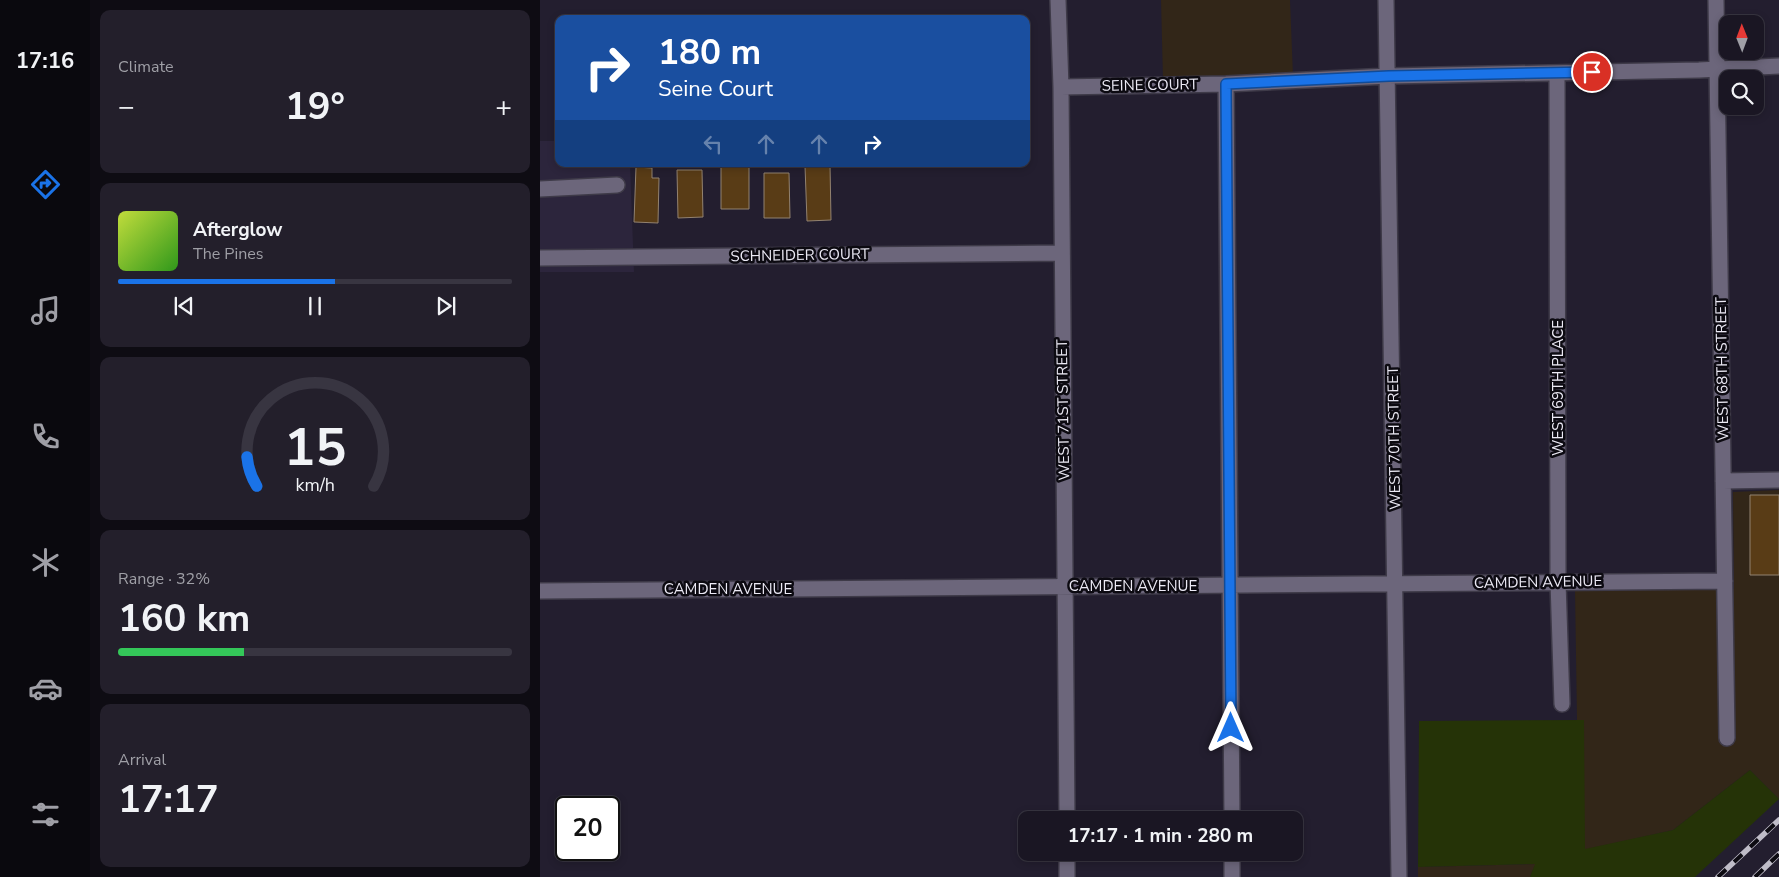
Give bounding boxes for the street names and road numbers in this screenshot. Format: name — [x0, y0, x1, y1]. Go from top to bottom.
street label: SEINE COURT — [1102, 74, 1198, 96]
street label: SCHNEIDER COURT — [730, 244, 870, 266]
street label: WEST 68TH STREET — [1711, 297, 1733, 441]
street label: WEST 69TH PLACE — [1548, 320, 1568, 456]
street label: WEST 71ST STREET — [1052, 339, 1074, 481]
street label: WEST 70TH STREET — [1383, 366, 1405, 510]
street label: CAMDEN AVENUE — [1474, 571, 1602, 593]
street label: CAMDEN AVENUE — [1069, 576, 1197, 596]
street label: CAMDEN AVENUE — [664, 579, 792, 599]

